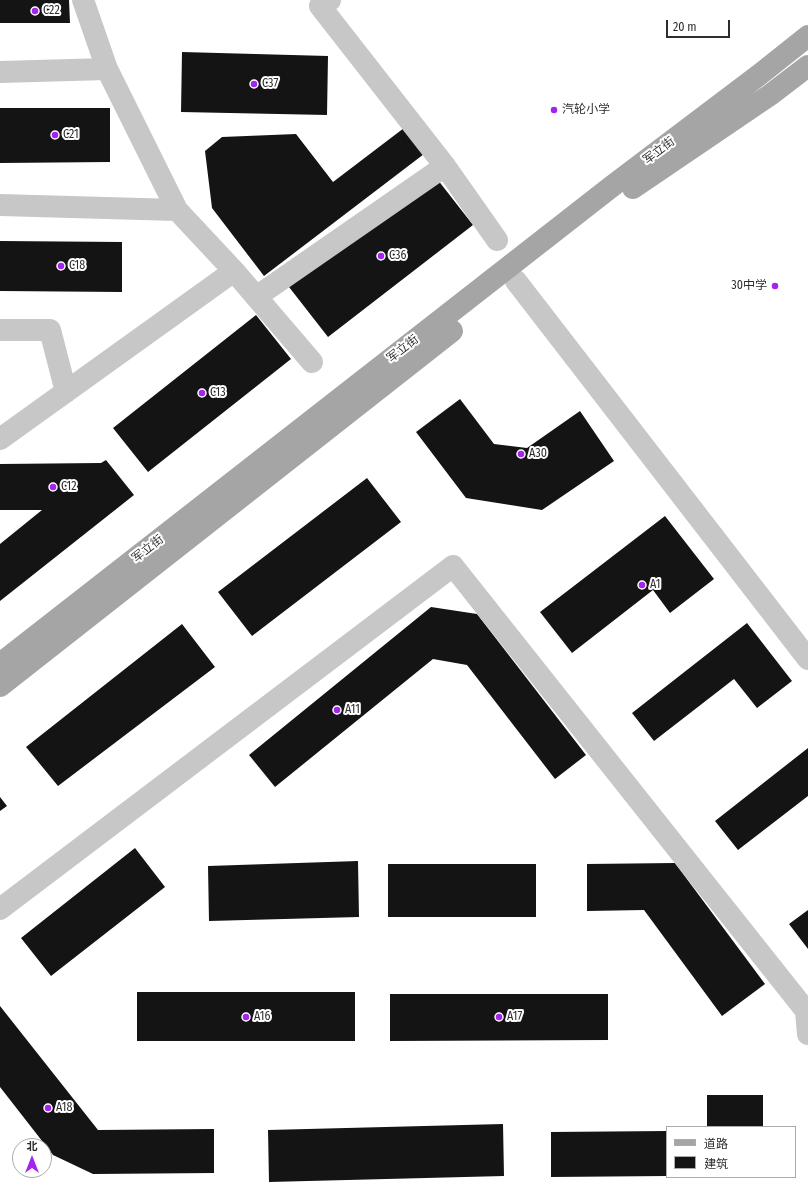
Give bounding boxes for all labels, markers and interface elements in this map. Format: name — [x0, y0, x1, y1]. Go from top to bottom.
place label: C22 — [43, 4, 60, 18]
marker: C22 — [30, 6, 40, 16]
scale bar — [668, 12, 732, 38]
text: 20 m — [673, 20, 697, 34]
place label: C37 — [262, 77, 278, 91]
marker: C37 — [249, 79, 259, 89]
place label: 汽轮小学 — [562, 103, 610, 117]
marker: 汽轮小学 — [549, 105, 559, 115]
place label: C21 — [63, 128, 79, 142]
marker: C21 — [50, 130, 60, 140]
street label: 军立街 — [640, 134, 678, 168]
place label: C36 — [389, 249, 406, 263]
marker: C36 — [376, 251, 386, 261]
place label: C18 — [69, 259, 85, 273]
marker: C18 — [56, 261, 66, 271]
place label: 30中学 — [731, 279, 767, 293]
marker: 30中学 — [770, 281, 780, 291]
street label: 军立街 — [384, 332, 422, 366]
place label: C13 — [210, 386, 226, 400]
marker: C13 — [197, 388, 207, 398]
place label: A30 — [529, 447, 547, 461]
marker: A30 — [516, 449, 526, 459]
place label: C12 — [61, 480, 76, 494]
marker: C12 — [48, 482, 58, 492]
street label: 军立街 — [129, 532, 167, 566]
place label: A1 — [650, 578, 660, 592]
marker: A1 — [637, 580, 647, 590]
place label: A11 — [345, 703, 360, 717]
marker: A11 — [332, 705, 342, 715]
place label: A16 — [254, 1010, 270, 1024]
place label: A17 — [507, 1010, 522, 1024]
marker: A16 — [241, 1012, 251, 1022]
marker: A17 — [494, 1012, 504, 1022]
place label: A18 — [56, 1101, 72, 1115]
marker: A18 — [43, 1103, 53, 1113]
legend — [666, 1126, 796, 1178]
text: 道路 — [704, 1137, 728, 1151]
north arrow — [12, 1138, 52, 1178]
text: 北 — [27, 1140, 38, 1153]
text: 建筑 — [704, 1157, 728, 1171]

